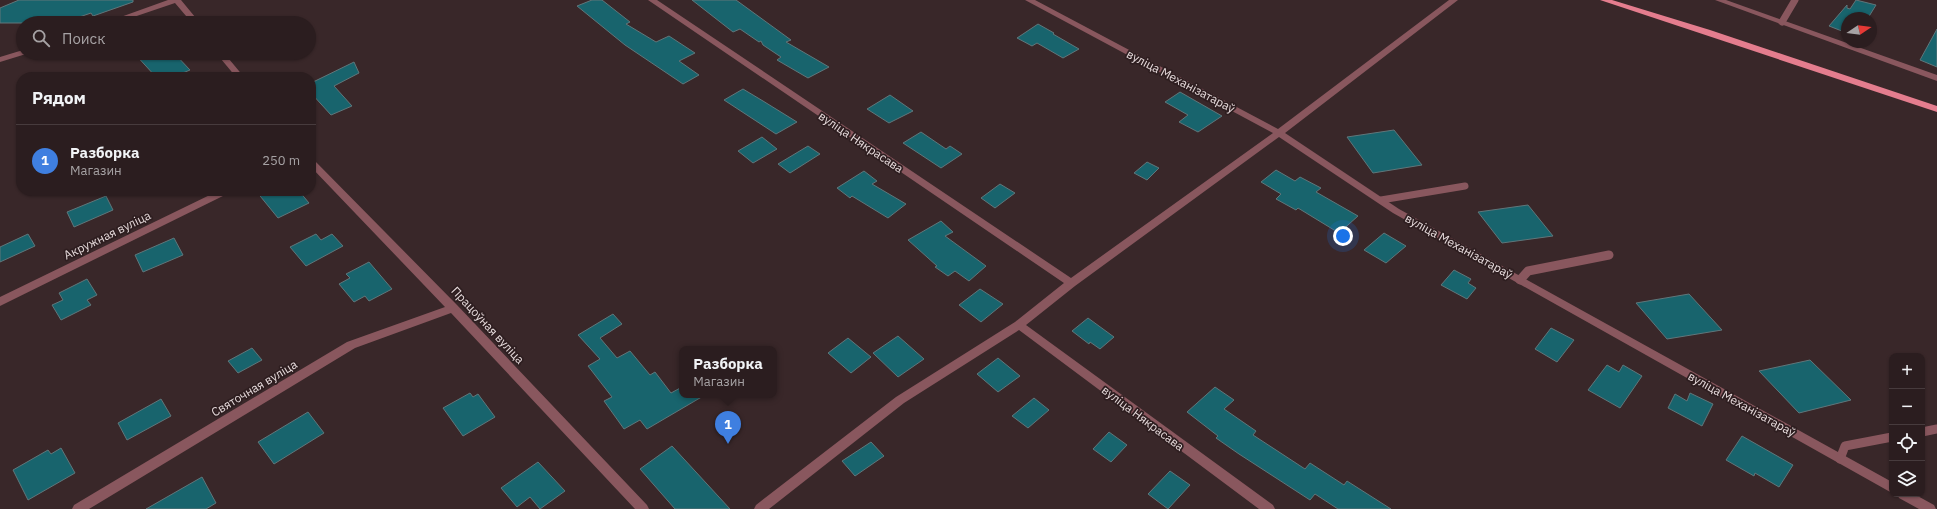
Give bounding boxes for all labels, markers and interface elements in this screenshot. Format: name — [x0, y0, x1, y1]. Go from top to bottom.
north arrow — [1841, 12, 1877, 48]
search box — [16, 16, 316, 60]
icon: search — [30, 27, 52, 49]
text: Поиск — [62, 29, 105, 48]
street label: вуліца Механізатараў — [1124, 46, 1238, 116]
text: Рядом — [32, 87, 86, 109]
street label: вуліца Някрасава — [816, 108, 907, 176]
text: Разборка — [70, 143, 139, 162]
text: 1 — [41, 152, 49, 169]
text: 250 m — [262, 152, 300, 169]
text: Магазин — [70, 162, 122, 179]
street label: Акружная вуліца — [61, 207, 153, 263]
street label: вуліца Механізатараў — [1403, 210, 1515, 282]
your location — [1333, 226, 1353, 246]
street label: Працоўная вуліца — [448, 283, 528, 367]
popup — [679, 346, 777, 398]
map controls — [1889, 353, 1925, 497]
button: + — [1889, 353, 1925, 389]
text: Разборка — [693, 354, 763, 373]
street label: Святочная вуліца — [208, 356, 300, 420]
street label: вуліца Механізатараў — [1686, 368, 1798, 440]
text: Магазин — [693, 373, 745, 390]
street label: вуліца Някрасава — [1099, 382, 1188, 454]
button: − — [1889, 389, 1925, 425]
pin: 1 — [715, 411, 741, 444]
button: locate — [1889, 425, 1925, 461]
button: layers — [1889, 461, 1925, 497]

